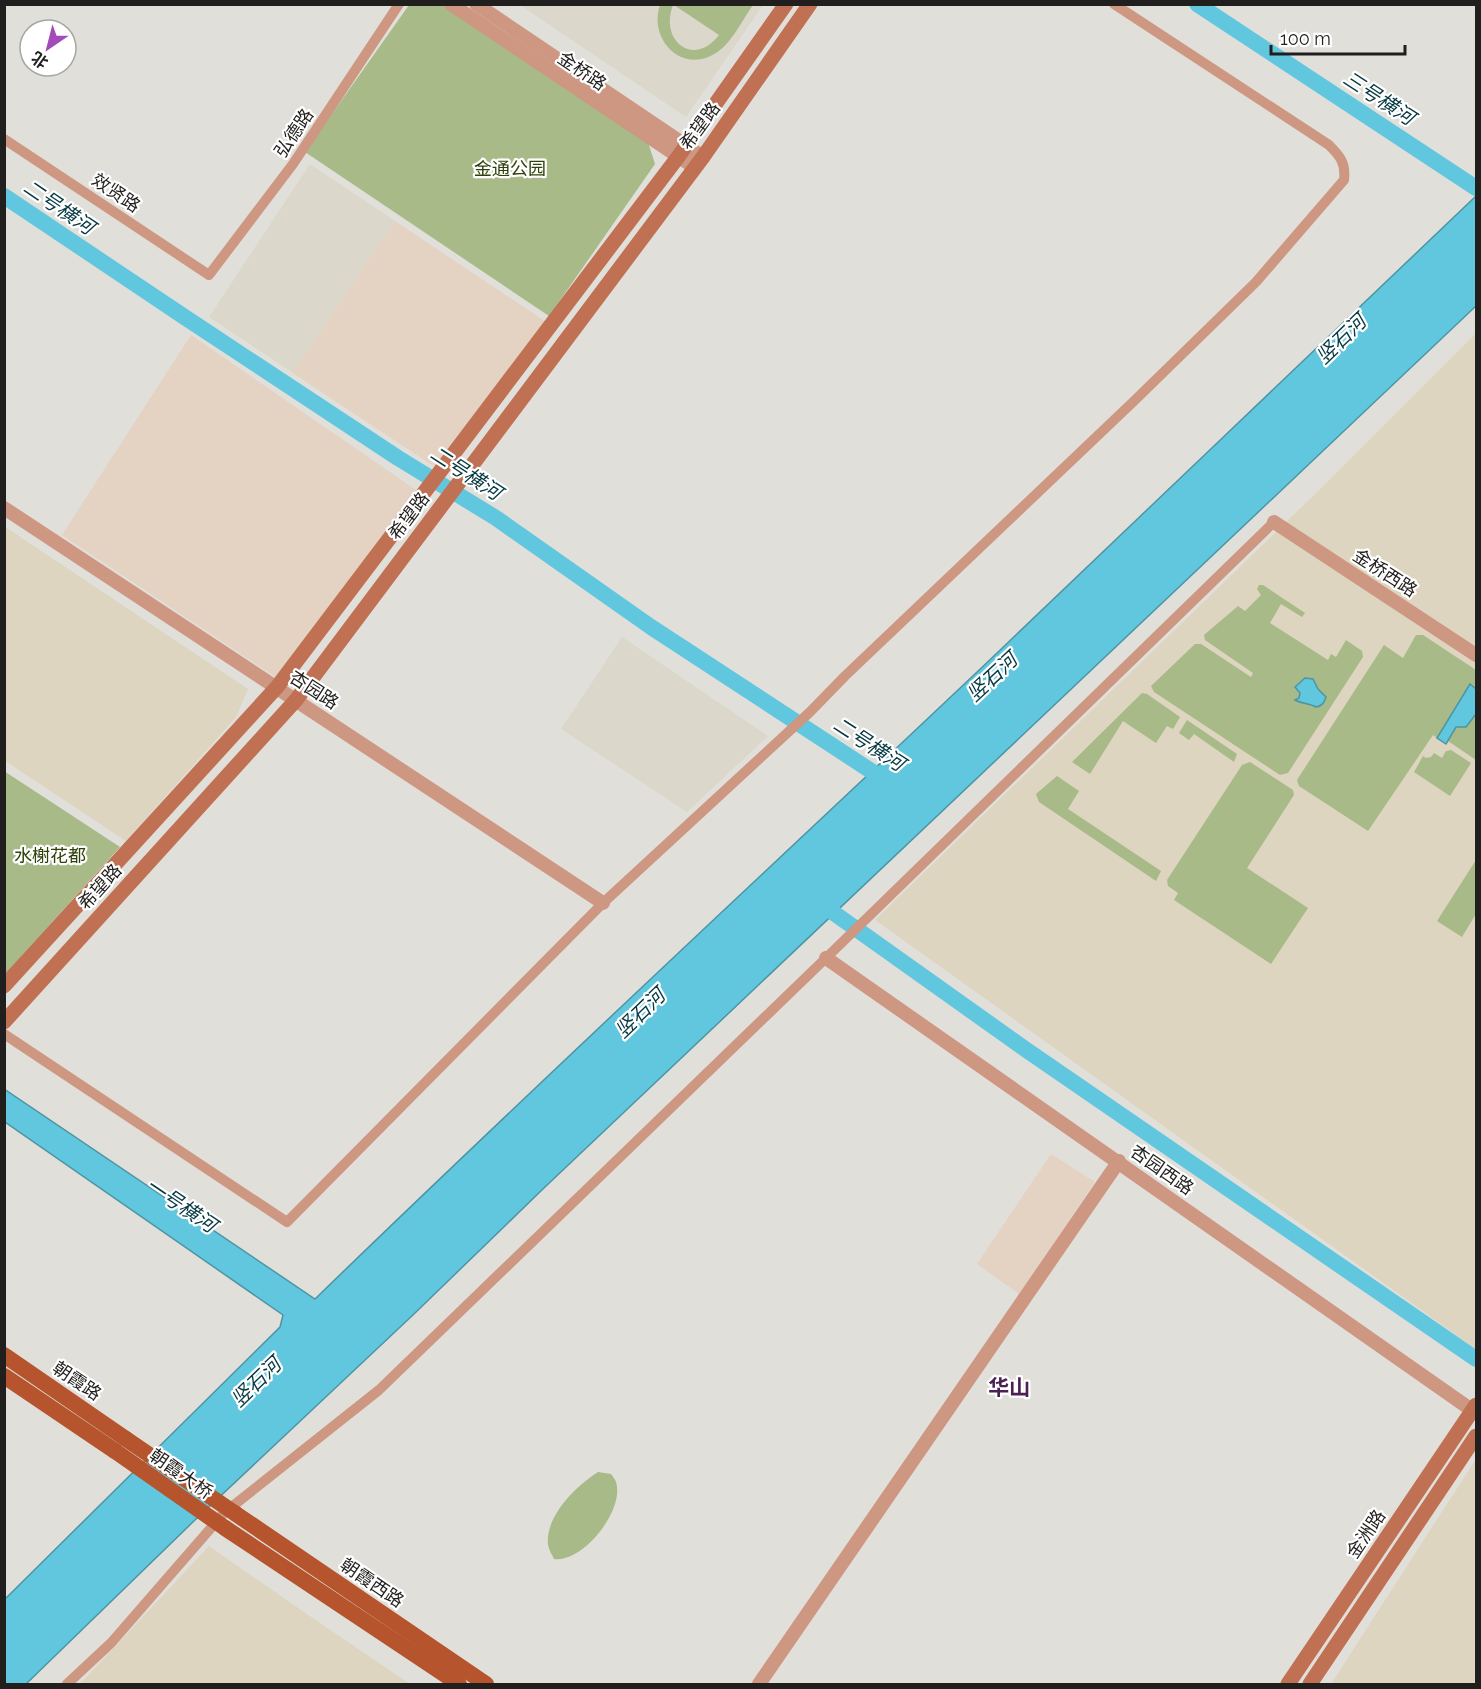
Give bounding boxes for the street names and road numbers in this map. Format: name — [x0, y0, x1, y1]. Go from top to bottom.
street label: 金桥路 — [554, 47, 611, 94]
street label: 希望路 — [675, 98, 724, 154]
street label: 弘德路 — [270, 104, 317, 161]
street label: 效贤路 — [88, 169, 145, 216]
street label: 希望路 — [384, 488, 433, 544]
street label: 金桥西路 — [1349, 544, 1421, 601]
street label: 杏园路 — [286, 666, 343, 713]
street label: 希望路 — [74, 860, 125, 914]
street label: 杏园西路 — [1127, 1140, 1198, 1199]
street label: 朝霞路 — [49, 1357, 106, 1404]
street label: 朝霞大桥 — [146, 1444, 217, 1503]
street label: 金洲路 — [1342, 1505, 1389, 1562]
street label: 朝霞西路 — [337, 1554, 408, 1611]

